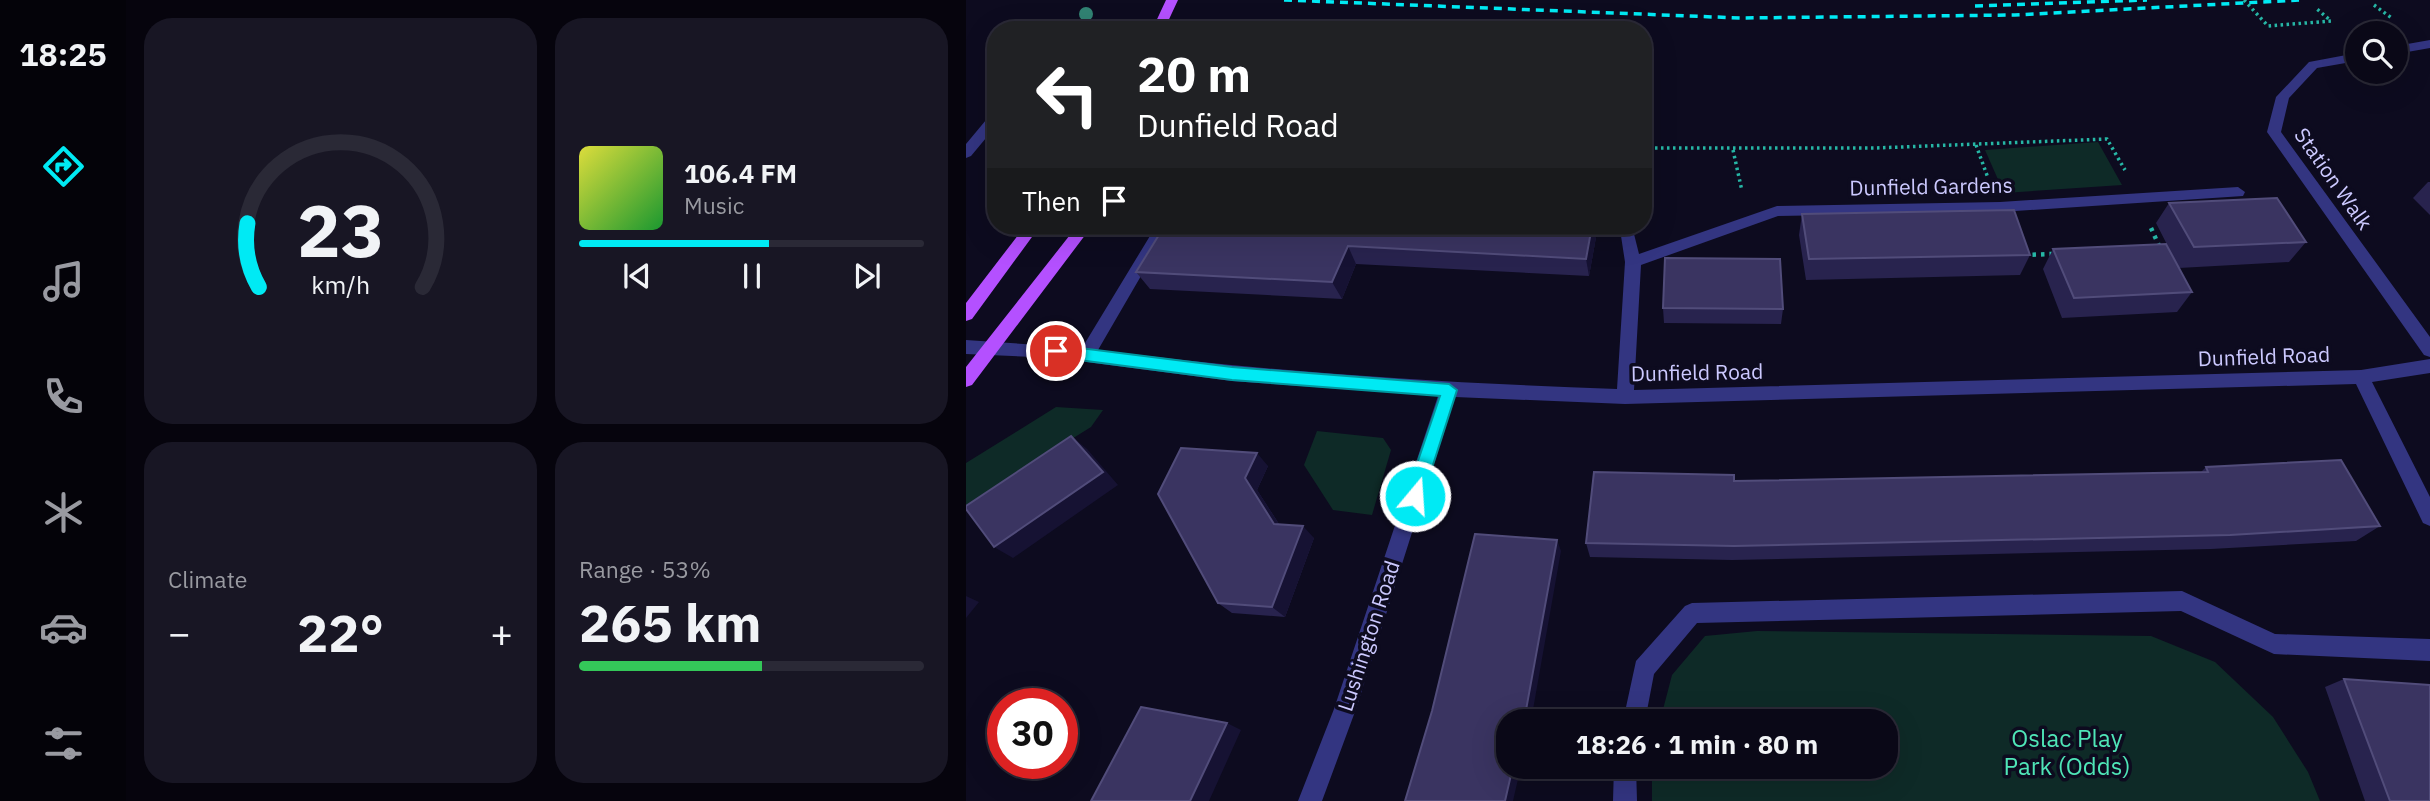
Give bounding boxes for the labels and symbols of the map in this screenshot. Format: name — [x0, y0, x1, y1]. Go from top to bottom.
street label: Station Walk — [2288, 122, 2379, 235]
street label: Dunfield Gardens — [1849, 171, 2013, 201]
pin — [1026, 321, 1086, 381]
street label: Dunfield Road — [2197, 340, 2331, 372]
street label: Dunfield Road — [1630, 357, 1763, 387]
position arrow — [1378, 459, 1452, 533]
street label: Lushington Road — [1330, 557, 1406, 715]
speed limit sign: 30 — [987, 688, 1078, 779]
park label: Oslac Play Park (Odds) — [2004, 722, 2130, 782]

